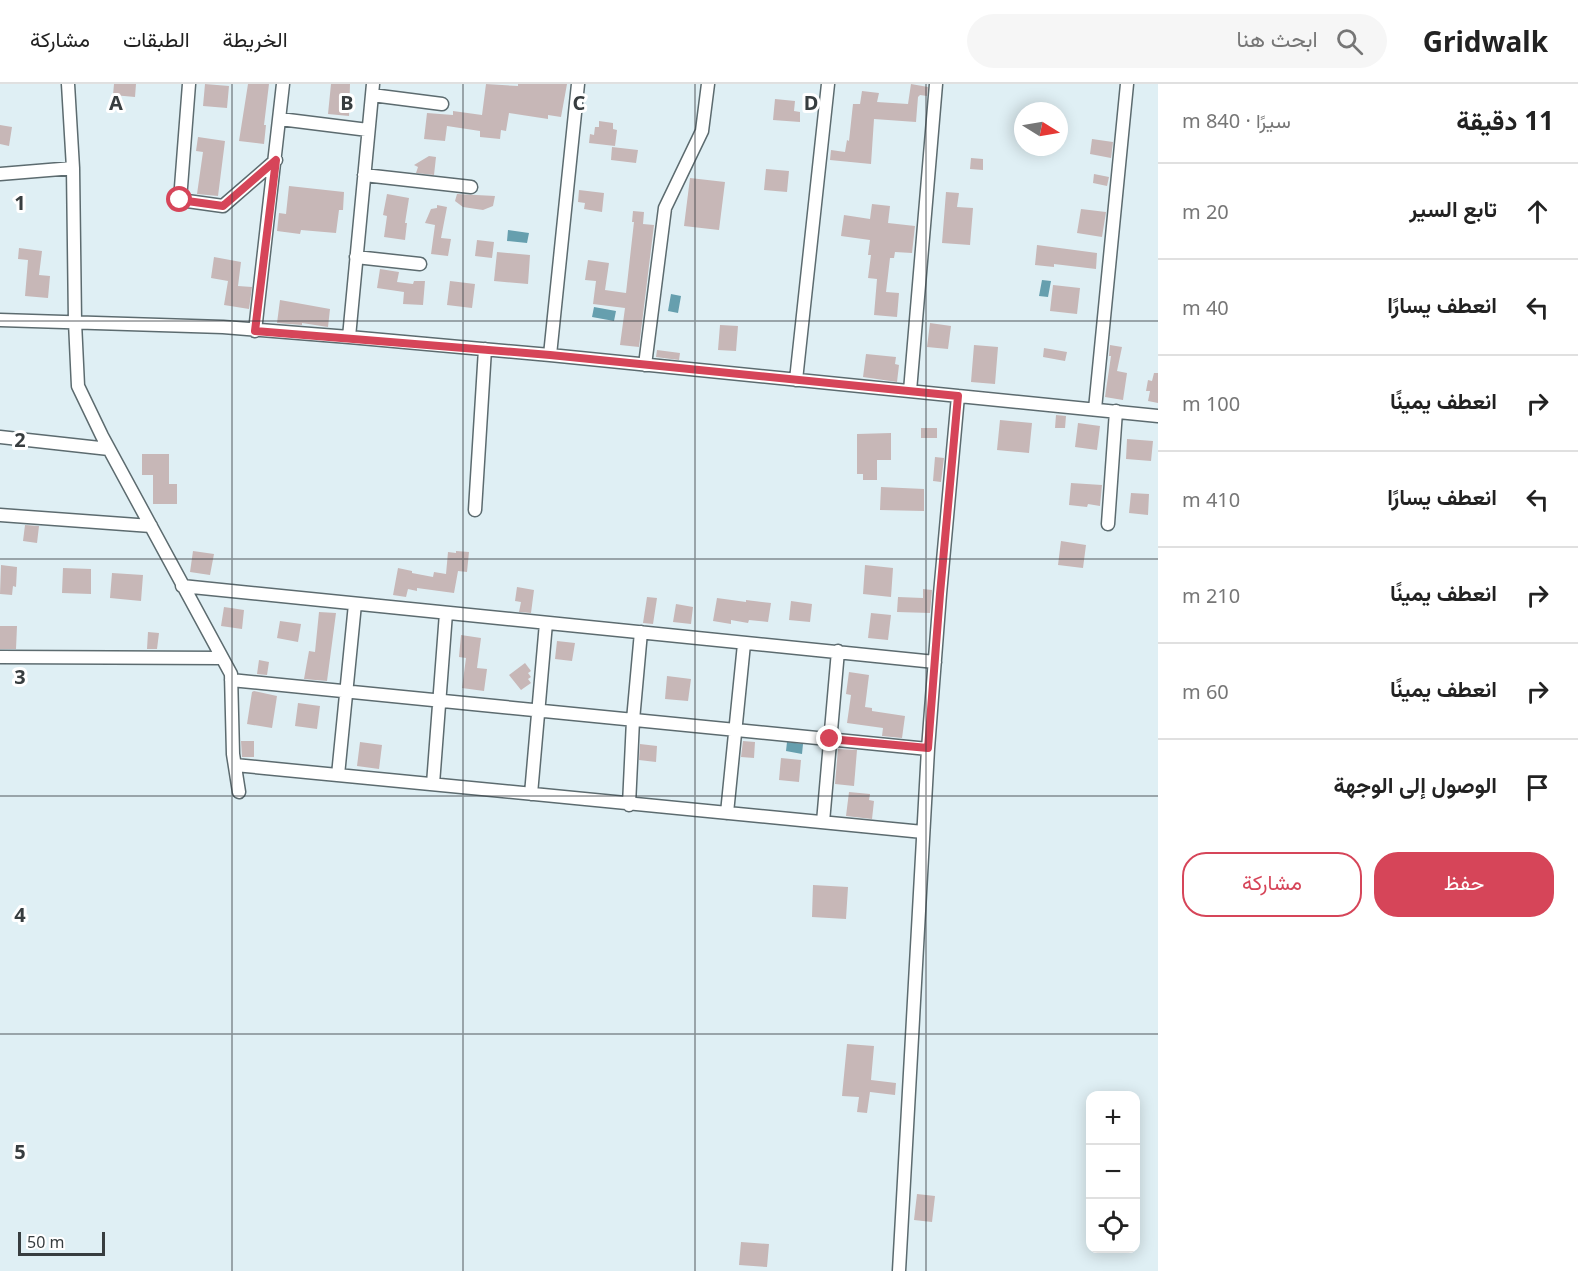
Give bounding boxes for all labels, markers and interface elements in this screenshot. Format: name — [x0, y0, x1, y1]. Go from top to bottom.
search box — [967, 14, 1387, 68]
text: Gridwalk — [1423, 22, 1548, 60]
text: ابحث هنا — [1236, 23, 1318, 53]
text: مشاركة — [30, 25, 90, 53]
text: الطبقات — [123, 25, 190, 53]
text: الخريطة — [223, 25, 288, 53]
icon: search — [1333, 25, 1366, 58]
text: A — [109, 89, 123, 116]
text: B — [340, 89, 354, 116]
text: C — [573, 89, 586, 116]
text: D — [804, 89, 818, 116]
north arrow — [1014, 102, 1068, 156]
text: 11 دقيقة — [1456, 102, 1554, 138]
text: سيرًا · 840 m — [1182, 107, 1291, 134]
route start — [166, 186, 192, 212]
text: 1 — [14, 189, 26, 216]
text: تابع السير — [1409, 193, 1497, 223]
icon: ahead — [1521, 195, 1554, 228]
text: 20 m — [1182, 198, 1229, 225]
text: انعطف يسارًا — [1387, 289, 1497, 319]
icon: left — [1521, 291, 1554, 324]
text: 40 m — [1182, 294, 1229, 321]
text: انعطف يمينًا — [1390, 385, 1497, 415]
icon: right — [1521, 387, 1554, 420]
text: 100 m — [1182, 390, 1240, 417]
text: 2 — [14, 426, 26, 453]
text: انعطف يسارًا — [1387, 481, 1497, 511]
icon: left — [1521, 483, 1554, 516]
text: 410 m — [1182, 486, 1240, 513]
text: انعطف يمينًا — [1390, 577, 1497, 607]
icon: right — [1521, 579, 1554, 612]
text: 210 m — [1182, 582, 1240, 609]
text: 3 — [14, 663, 26, 690]
text: انعطف يمينًا — [1390, 673, 1497, 703]
icon: right — [1521, 675, 1554, 708]
text: 60 m — [1182, 678, 1229, 705]
route end — [816, 725, 842, 751]
text: الوصول إلى الوجهة — [1333, 769, 1497, 799]
icon: arrive — [1521, 771, 1554, 804]
button: مشاركة — [1182, 852, 1362, 917]
button: حفظ — [1374, 852, 1554, 917]
text: 4 — [14, 901, 26, 928]
map controls — [1086, 1091, 1140, 1253]
button: + — [1086, 1091, 1140, 1145]
text: 5 — [14, 1138, 26, 1165]
button: − — [1086, 1145, 1140, 1199]
button: locate — [1086, 1199, 1140, 1253]
scale bar — [18, 1229, 105, 1256]
text: 50 m — [27, 1231, 64, 1253]

